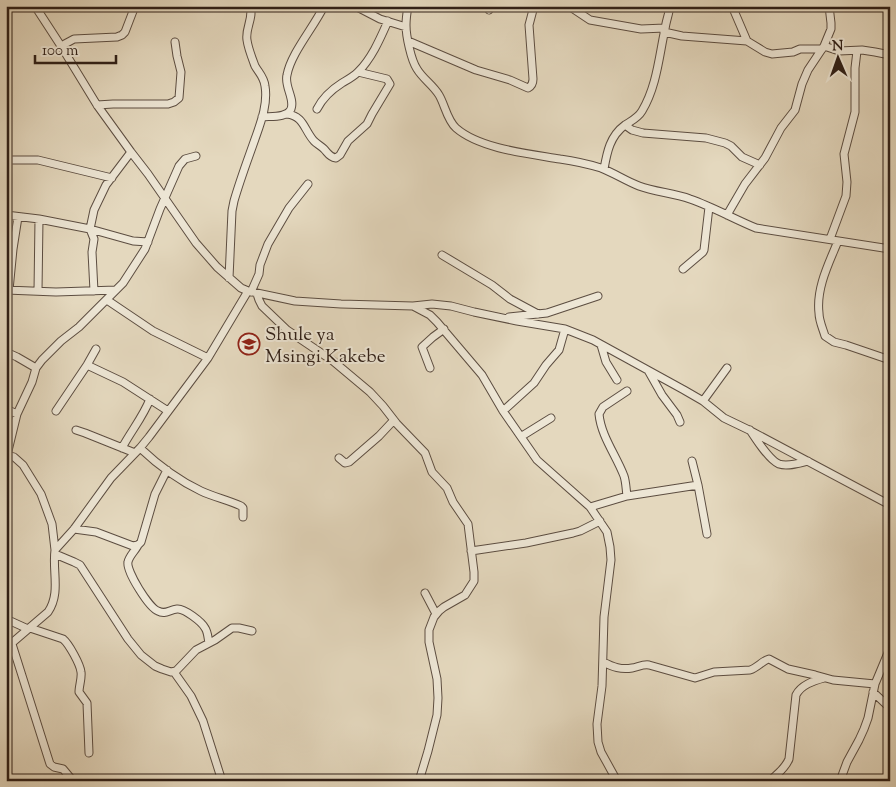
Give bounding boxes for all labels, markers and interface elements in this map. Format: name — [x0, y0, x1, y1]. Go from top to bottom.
scale bar — [35, 32, 116, 64]
north arrow — [814, 32, 864, 82]
text: N — [832, 37, 844, 57]
text: 100 m — [42, 41, 79, 62]
place label: Shule ya Msingi Kakebe — [265, 322, 386, 371]
school or university icon: Shule ya Msingi Kakebe — [237, 332, 261, 356]

